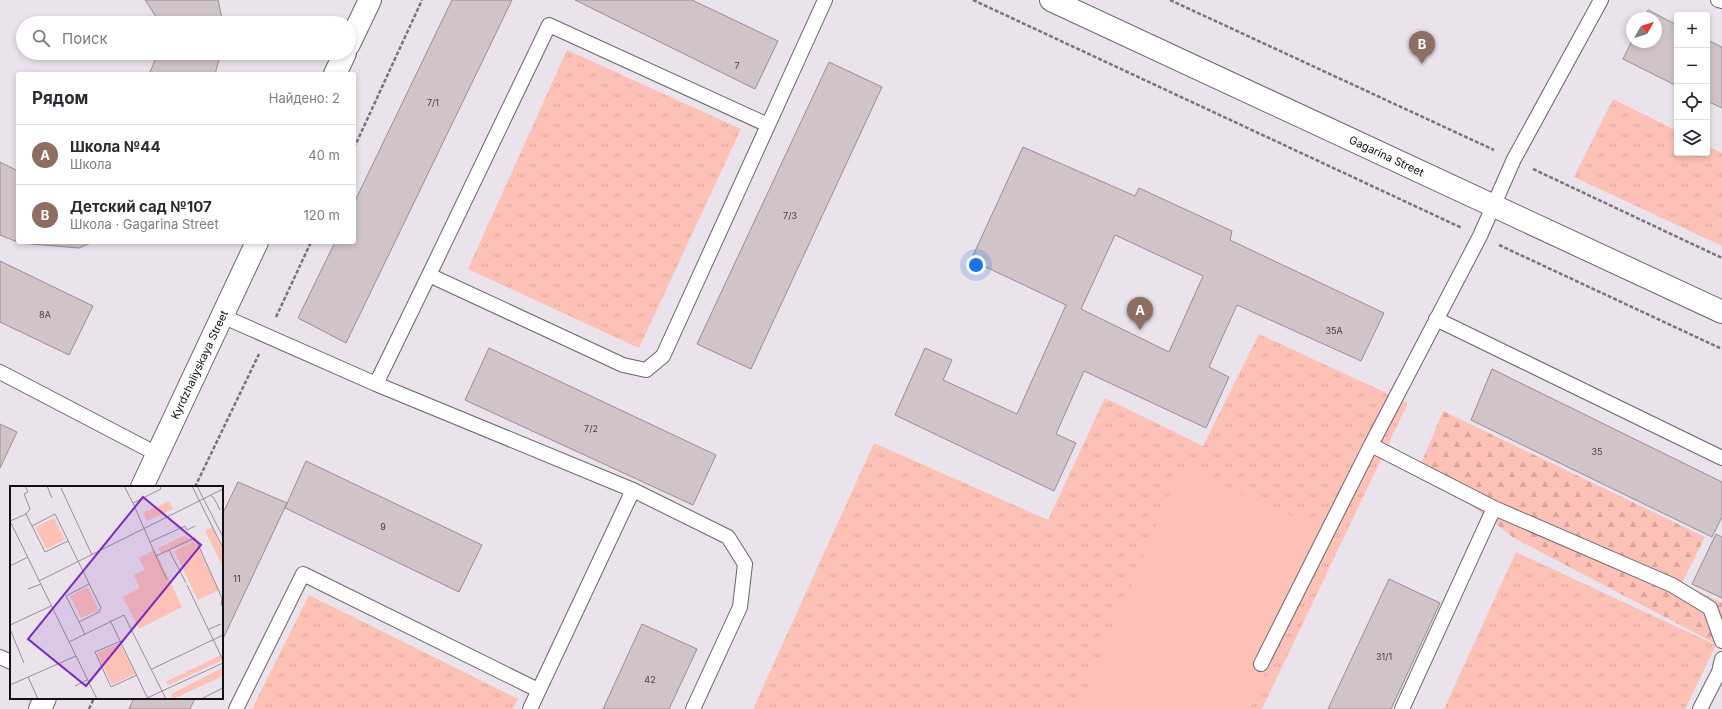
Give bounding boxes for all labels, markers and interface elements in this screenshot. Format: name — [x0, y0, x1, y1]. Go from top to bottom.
north arrow — [1626, 12, 1662, 48]
map controls — [1674, 12, 1710, 156]
button: + — [1674, 12, 1710, 48]
search box — [16, 16, 356, 60]
icon: search — [30, 27, 52, 49]
text: Поиск — [62, 29, 108, 48]
pin: B — [1409, 31, 1435, 64]
button: − — [1674, 48, 1710, 84]
house number: 7 — [734, 60, 740, 71]
button: locate — [1674, 84, 1710, 120]
text: Рядом — [32, 88, 88, 108]
text: Найдено: 2 — [269, 90, 340, 106]
house number: 7/1 — [427, 97, 439, 108]
button: layers — [1674, 120, 1710, 156]
street label: Gagarina Street — [1347, 133, 1427, 180]
text: Школа №44 — [70, 137, 161, 156]
text: A — [40, 147, 50, 163]
text: 40 m — [308, 147, 340, 163]
text: Школа — [70, 156, 112, 172]
text: Детский сад №107 — [70, 197, 212, 216]
text: B — [41, 207, 49, 223]
text: 120 m — [304, 207, 340, 223]
house number: 7/3 — [783, 210, 797, 221]
text: Школа · Gagarina Street — [70, 216, 219, 232]
your location — [966, 255, 986, 275]
pin: A — [1127, 297, 1153, 330]
street label: Kyrdzhaliyskaya Street — [168, 308, 231, 421]
house number: 8А — [39, 309, 51, 320]
house number: 35А — [1325, 325, 1343, 336]
house number: 7/2 — [584, 423, 598, 434]
house number: 35 — [1591, 446, 1603, 457]
inset map — [10, 486, 223, 699]
house number: 9 — [380, 521, 386, 532]
house number: 11 — [233, 573, 241, 584]
house number: 31/1 — [1376, 651, 1392, 662]
house number: 42 — [644, 674, 656, 685]

